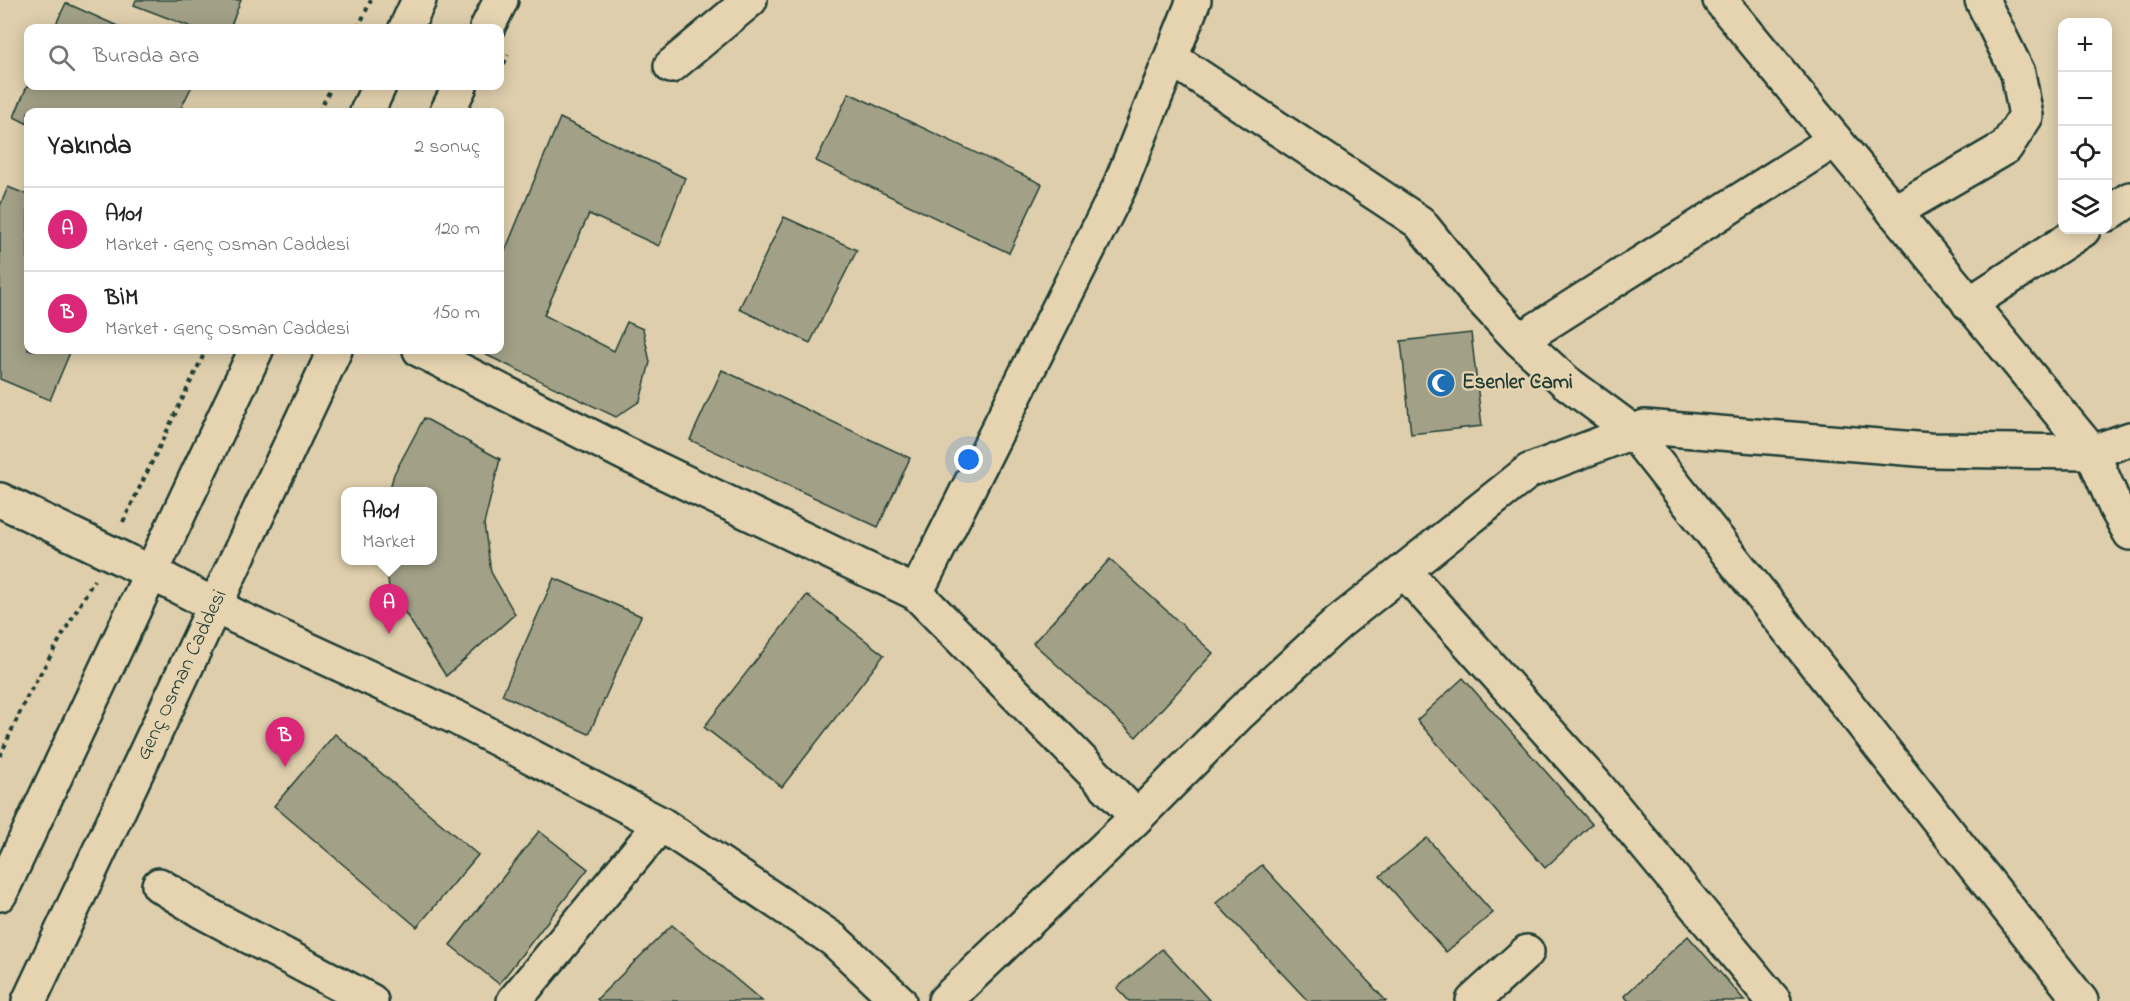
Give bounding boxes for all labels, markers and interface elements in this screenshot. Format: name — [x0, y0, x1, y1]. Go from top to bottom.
map controls — [2058, 18, 2112, 234]
button: + — [2058, 18, 2112, 72]
search box — [24, 24, 504, 90]
icon: search — [45, 41, 78, 74]
text: Burada ara — [93, 41, 199, 73]
button: − — [2058, 72, 2112, 126]
button: locate — [2058, 126, 2112, 180]
text: Yakında — [48, 128, 132, 166]
text: 2 sonuç — [414, 133, 480, 162]
button: layers — [2058, 180, 2112, 234]
text: A101 — [105, 199, 142, 231]
text: A — [61, 215, 74, 244]
text: 120 m — [435, 215, 480, 244]
text: Market · Genç Osman Caddesi — [105, 231, 350, 260]
text: BİM — [105, 283, 138, 315]
text: B — [61, 299, 74, 328]
text: 150 m — [433, 299, 480, 328]
text: Market · Genç Osman Caddesi — [105, 315, 350, 344]
mosque icon: Esenler Cami — [1425, 367, 1457, 399]
place label: Esenler Cami — [1462, 368, 1573, 398]
your location — [954, 445, 983, 474]
popup — [341, 487, 437, 565]
text: A101 — [362, 496, 399, 528]
text: Market — [362, 528, 416, 557]
pin: A — [370, 584, 408, 634]
street label: Genç Osman Caddesi — [129, 585, 235, 766]
pin: B — [266, 718, 304, 767]

